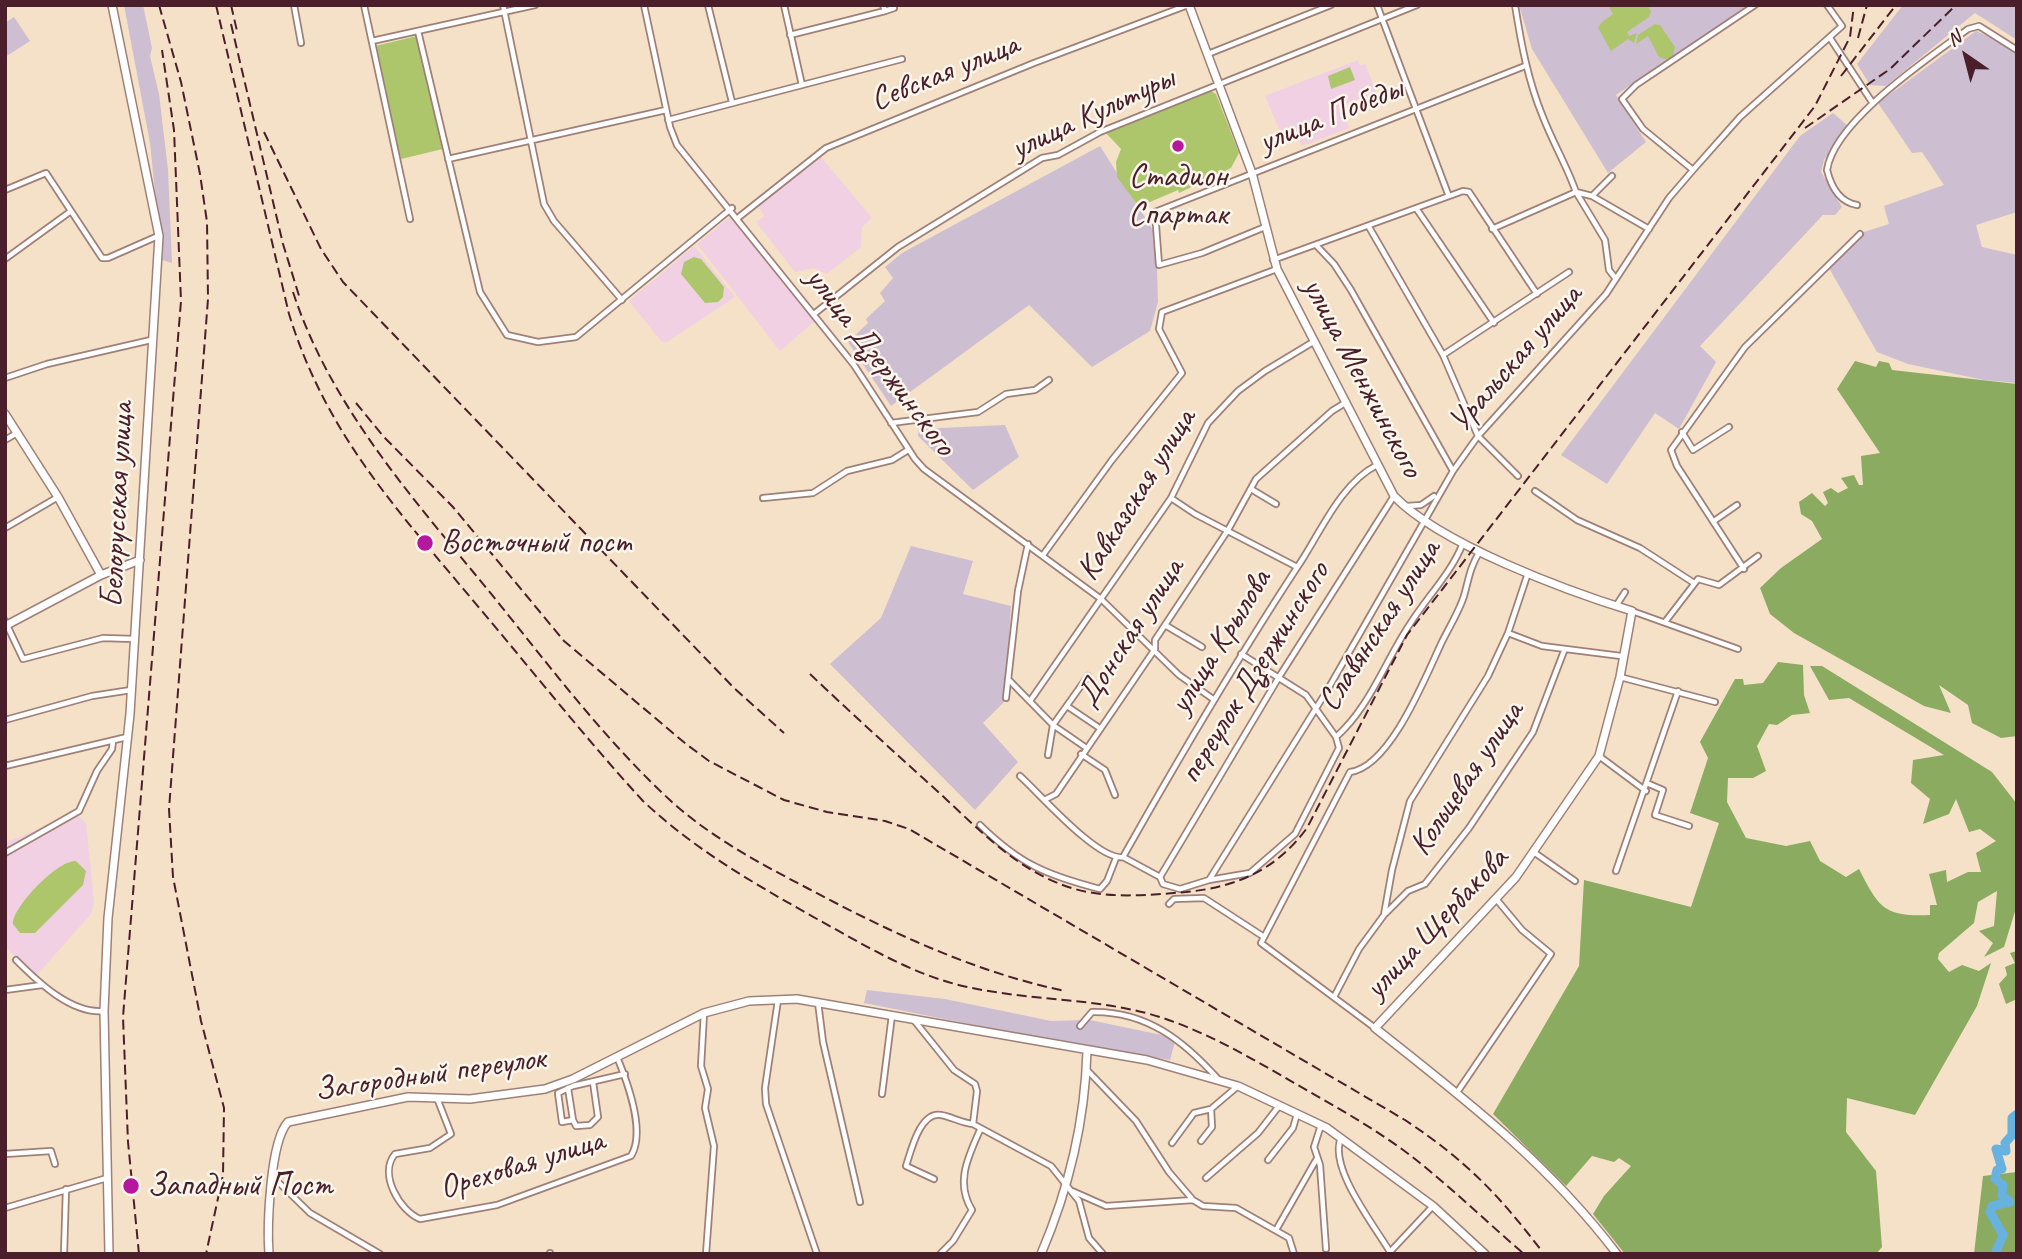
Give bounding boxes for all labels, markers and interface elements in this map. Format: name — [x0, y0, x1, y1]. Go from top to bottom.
north arrow — [1931, 21, 2001, 91]
street label: Севская улица — [865, 25, 1025, 121]
text: N — [1942, 26, 1966, 52]
street label: улица Культуры — [1005, 59, 1181, 169]
street label: улица Победы — [1253, 69, 1409, 163]
marker: Стадион Спартак — [1170, 138, 1186, 154]
place label: Стадион Спартак — [1128, 157, 1228, 235]
street label: улица Дзержинского — [796, 260, 964, 464]
street label: улица Менжинского — [1293, 271, 1431, 485]
street label: Уральская улица — [1441, 277, 1591, 441]
street label: Белорусская улица — [93, 401, 143, 609]
street label: Кавказская улица — [1069, 402, 1205, 588]
place label: Восточный пост — [441, 523, 632, 563]
marker: Восточный пост — [415, 533, 435, 553]
street label: Славянская улица — [1310, 533, 1450, 719]
street label: Донская улица — [1068, 551, 1194, 715]
street label: переулок Дзержинского — [1171, 555, 1339, 791]
street label: улица Крылова — [1161, 563, 1281, 721]
street label: Кольцевая улица — [1401, 694, 1533, 864]
street label: улица Щербакова — [1357, 840, 1517, 1008]
street label: Загородный переулок — [312, 1039, 548, 1111]
street label: Ореховая улица — [435, 1121, 609, 1209]
place label: Западный Пост — [147, 1166, 332, 1206]
marker: Западный Пост — [121, 1176, 141, 1196]

